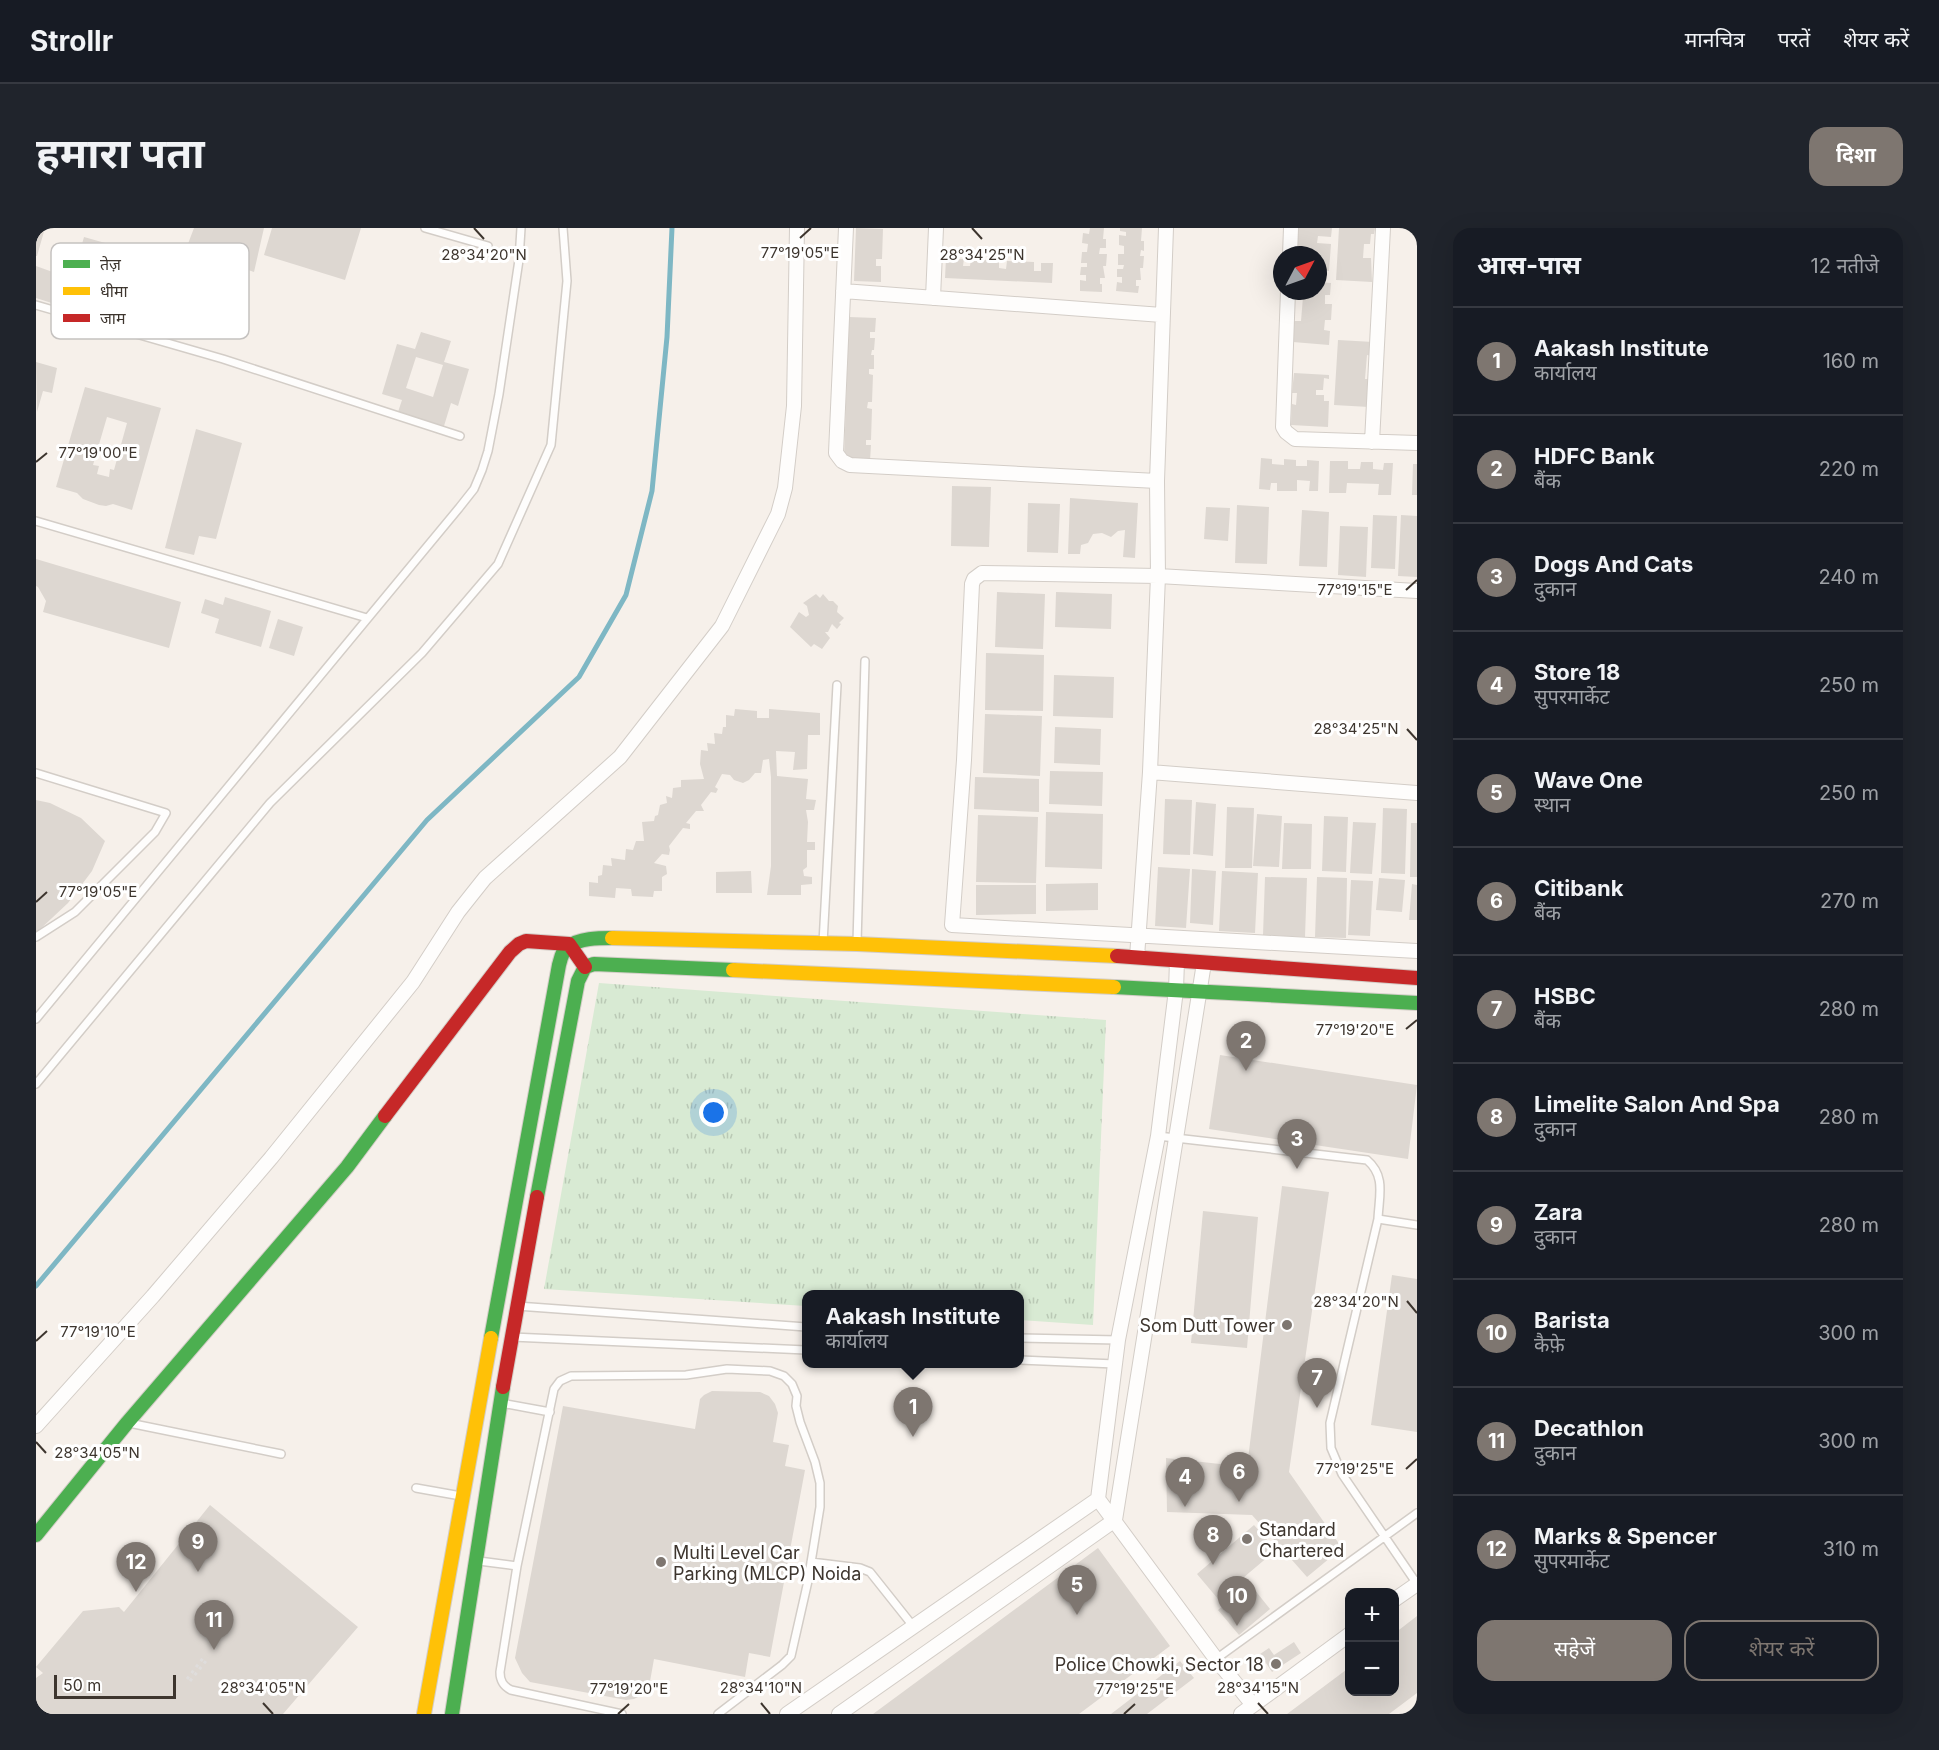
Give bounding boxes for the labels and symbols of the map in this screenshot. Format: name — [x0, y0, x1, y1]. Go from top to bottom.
legend — [51, 243, 249, 339]
text: 77°19'05"E — [761, 243, 839, 262]
text: 28°34'20"N — [441, 245, 527, 264]
text: 28°34'25"N — [939, 245, 1025, 264]
north arrow — [1273, 246, 1327, 300]
text: तेज़ — [100, 254, 122, 274]
text: धीमा — [100, 281, 129, 301]
text: जाम — [100, 308, 126, 328]
text: 77°19'00"E — [59, 443, 137, 462]
text: 77°19'15"E — [1317, 580, 1393, 599]
text: 28°34'25"N — [1313, 719, 1399, 738]
text: 77°19'05"E — [59, 882, 137, 901]
text: 77°19'20"E — [1316, 1020, 1394, 1039]
pin: 2 — [1226, 1022, 1266, 1071]
your location — [699, 1098, 728, 1127]
pin: 3 — [1278, 1120, 1316, 1169]
text: 28°34'20"N — [1313, 1292, 1399, 1311]
place label: Som Dutt Tower — [1139, 1315, 1275, 1336]
marker: Som Dutt Tower — [1280, 1318, 1294, 1332]
text: 77°19'10"E — [60, 1322, 136, 1341]
pin: 7 — [1298, 1358, 1336, 1408]
pin: 1 — [894, 1388, 932, 1437]
text: 28°34'05"N — [54, 1443, 140, 1462]
pin: 6 — [1220, 1452, 1258, 1502]
pin: 4 — [1166, 1458, 1204, 1507]
text: 77°19'25"E — [1316, 1459, 1394, 1478]
pin: 8 — [1194, 1516, 1232, 1565]
place label: Standard Chartered — [1259, 1519, 1344, 1561]
pin: 9 — [178, 1522, 218, 1572]
marker: Standard Chartered — [1240, 1532, 1254, 1546]
pin: 12 — [116, 1542, 156, 1592]
place label: Multi Level Car Parking (MLCP) Noida — [673, 1542, 861, 1584]
marker: Multi Level Car Parking (MLCP) Noida — [654, 1555, 668, 1569]
pin: 5 — [1058, 1566, 1096, 1615]
pin: 10 — [1218, 1576, 1256, 1626]
pin: 11 — [194, 1600, 234, 1650]
place label: Police Chowki, Sector 18 — [1055, 1654, 1264, 1675]
marker: Police Chowki, Sector 18 — [1269, 1657, 1283, 1671]
scale bar — [54, 1672, 176, 1700]
text: 28°34'05"N — [220, 1678, 306, 1697]
text: 28°34'10"N — [720, 1678, 802, 1697]
text: 28°34'15"N — [1217, 1678, 1299, 1697]
text: 77°19'20"E — [590, 1679, 668, 1698]
text: 77°19'25"E — [1096, 1679, 1174, 1698]

